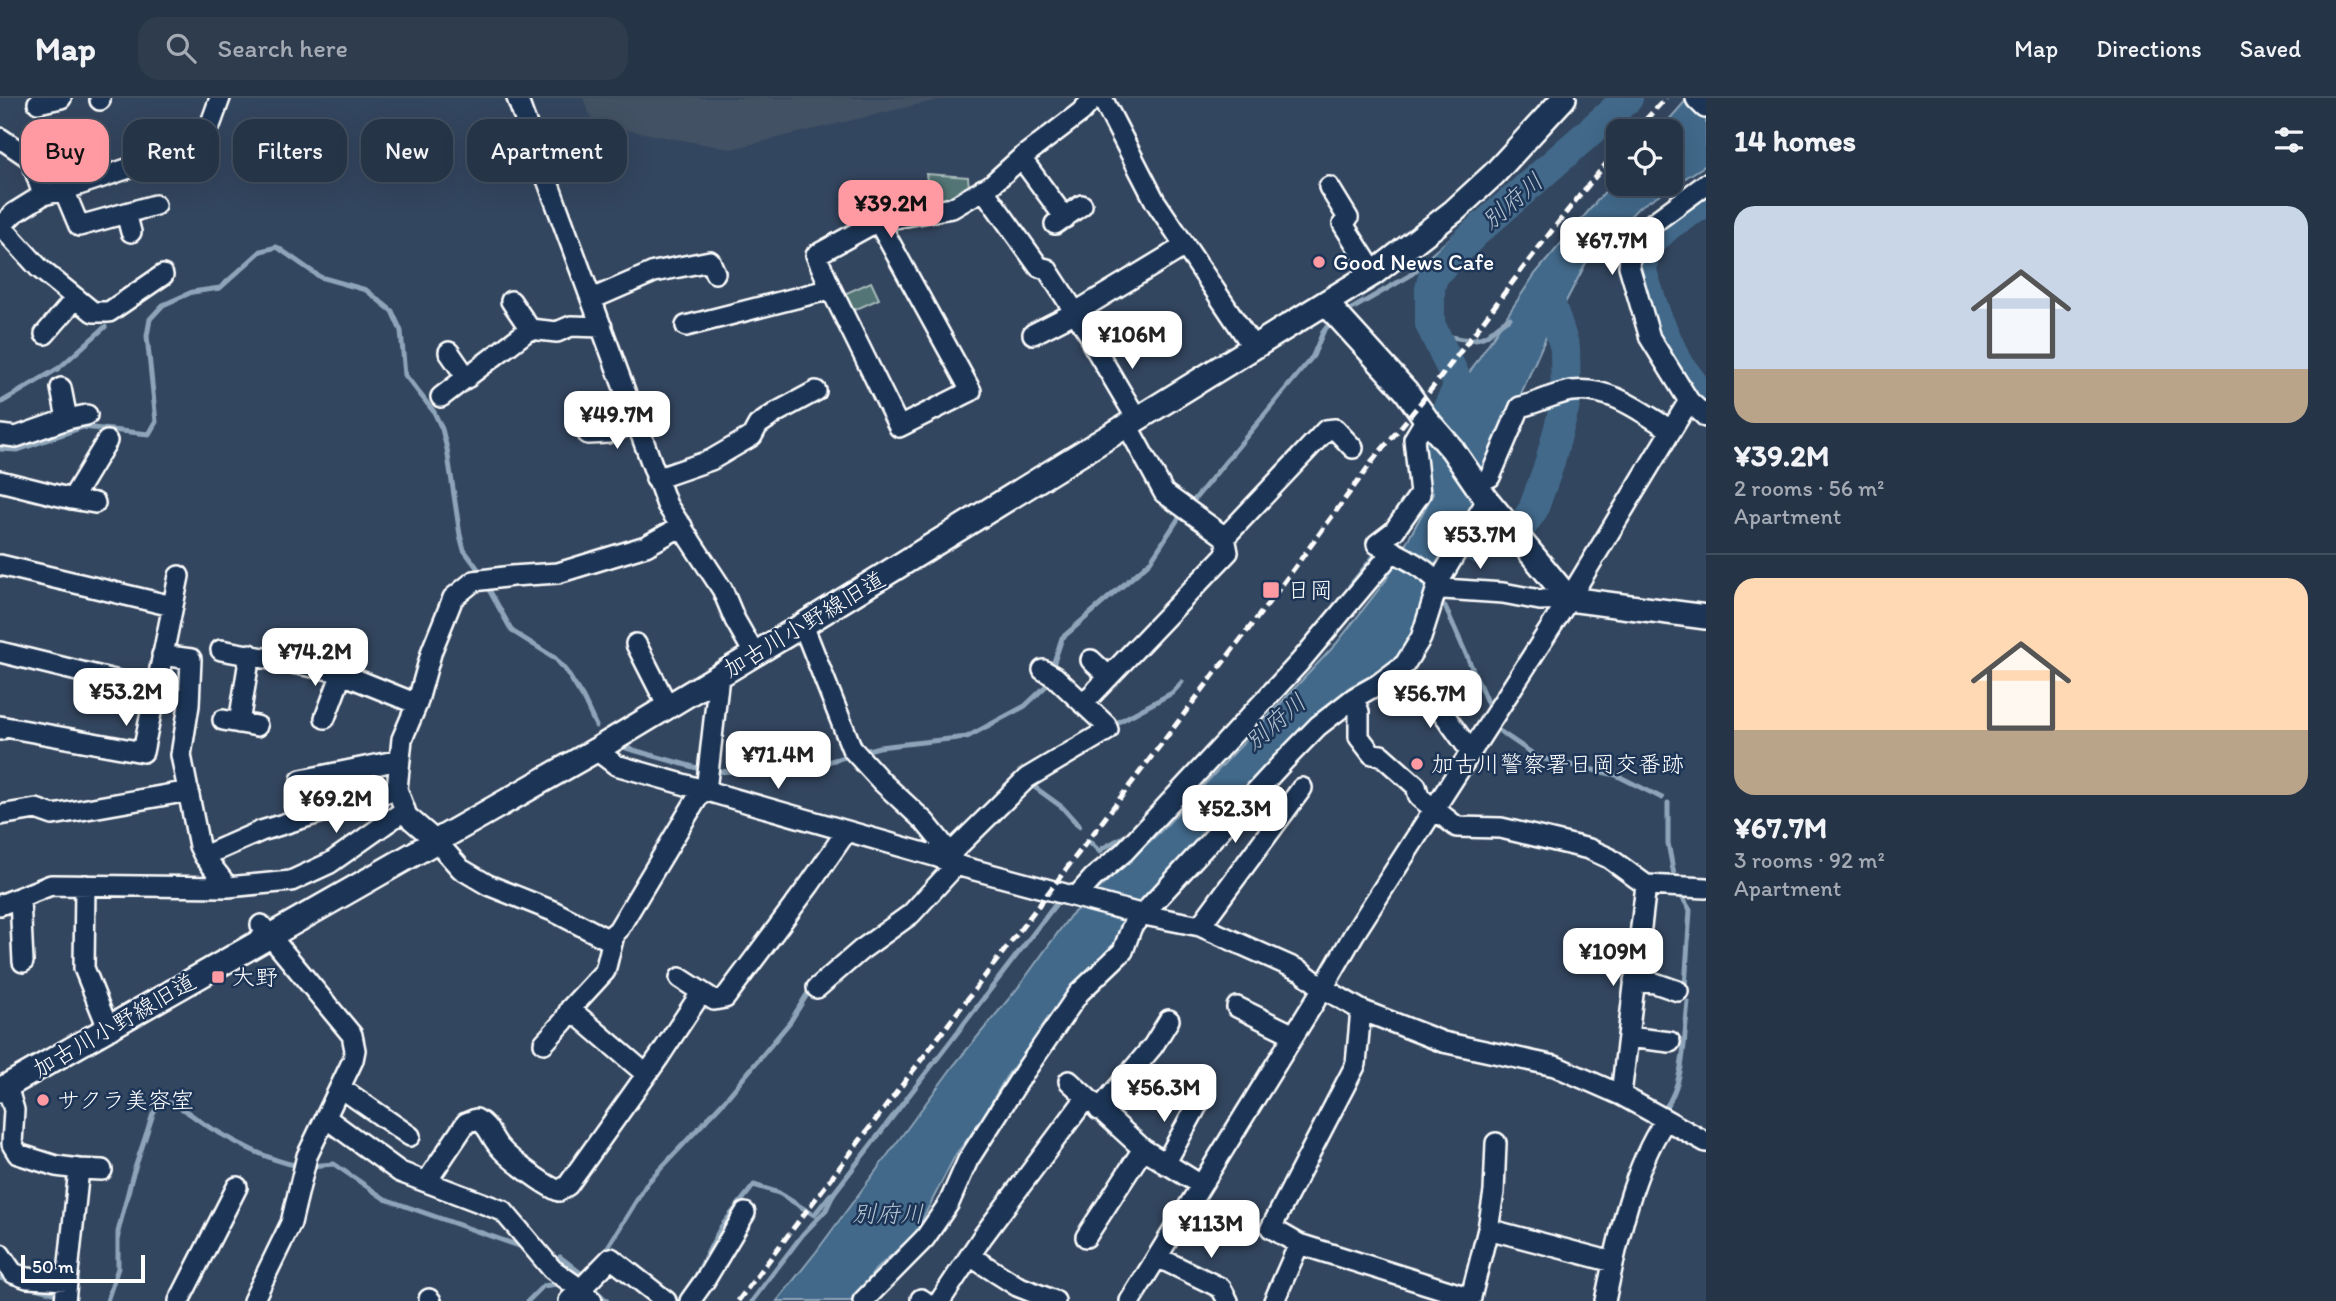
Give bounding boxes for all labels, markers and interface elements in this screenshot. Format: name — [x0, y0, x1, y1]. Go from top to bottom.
search box — [138, 17, 628, 80]
text: Map — [35, 29, 96, 68]
icon: search — [162, 29, 200, 67]
text: Search here — [218, 32, 348, 64]
text: Map — [2014, 34, 2058, 63]
text: Directions — [2096, 34, 2202, 63]
text: Saved — [2240, 34, 2301, 63]
chip: Buy — [21, 119, 109, 182]
chip: Rent — [123, 119, 219, 182]
chip: Filters — [233, 119, 347, 182]
chip: New — [361, 119, 453, 182]
chip: Apartment — [467, 119, 627, 182]
map controls — [1606, 119, 1683, 196]
button: locate — [1606, 119, 1683, 196]
icon: filters — [2270, 121, 2308, 159]
text: 14 homes — [1734, 122, 1856, 159]
water label: 別府川 — [1475, 166, 1549, 236]
pin: ¥39.2M — [834, 180, 948, 240]
text: ¥39.2M — [854, 189, 928, 217]
pin: ¥67.7M — [1555, 218, 1669, 277]
text: ¥67.7M — [1576, 226, 1648, 254]
place label: Good News Cafe — [1333, 248, 1494, 276]
icon: home — [1958, 251, 2084, 377]
marker: Good News Cafe — [1311, 254, 1327, 270]
pin: ¥106M — [1083, 312, 1181, 371]
text: ¥106M — [1098, 320, 1166, 348]
pin: ¥49.7M — [560, 392, 674, 451]
text: ¥49.7M — [580, 400, 654, 428]
text: ¥39.2M — [1734, 437, 1830, 474]
text: 2 rooms · 56 m² — [1734, 474, 1885, 502]
text: Apartment — [1734, 502, 1841, 530]
pin: ¥53.7M — [1423, 512, 1537, 571]
text: ¥53.7M — [1444, 520, 1516, 548]
street label: 加古川小野線旧道 — [718, 565, 890, 683]
place label: 日岡 — [1287, 576, 1333, 604]
marker: 日岡 — [1261, 580, 1281, 600]
icon: home — [1958, 623, 2084, 749]
pin: ¥74.2M — [258, 628, 372, 688]
text: ¥74.2M — [278, 637, 352, 665]
pin: ¥53.2M — [69, 668, 183, 728]
pin: ¥56.7M — [1373, 670, 1487, 730]
text: ¥53.2M — [89, 677, 163, 705]
text: ¥56.7M — [1394, 679, 1466, 707]
water label: 別府川 — [1238, 687, 1312, 757]
pin: ¥71.4M — [721, 732, 835, 791]
text: ¥71.4M — [742, 740, 814, 768]
place label: 加古川警察署日岡交番跡 — [1431, 750, 1684, 778]
marker: 加古川警察署日岡交番跡 — [1409, 756, 1425, 772]
pin: ¥69.2M — [279, 776, 393, 835]
text: ¥69.2M — [300, 784, 372, 812]
pin: ¥52.3M — [1178, 786, 1292, 845]
text: ¥52.3M — [1198, 794, 1272, 822]
text: ¥67.7M — [1734, 809, 1827, 846]
text: 3 rooms · 92 m² — [1734, 846, 1885, 874]
text: Apartment — [1734, 874, 1841, 902]
pin: ¥109M — [1564, 928, 1662, 988]
text: ¥109M — [1579, 937, 1647, 965]
place label: 大野 — [232, 963, 278, 991]
street label: 加古川小野線旧道 — [27, 967, 201, 1083]
marker: 大野 — [210, 969, 226, 985]
pin: ¥56.3M — [1107, 1065, 1221, 1124]
text: ¥56.3M — [1127, 1073, 1201, 1101]
place label: サクラ美容室 — [57, 1086, 194, 1114]
marker: サクラ美容室 — [35, 1092, 51, 1108]
water label: 別府川 — [852, 1199, 924, 1228]
pin: ¥113M — [1162, 1200, 1260, 1260]
text: ¥113M — [1179, 1209, 1243, 1237]
scale bar — [21, 1252, 145, 1284]
text: 50 m — [32, 1255, 74, 1278]

